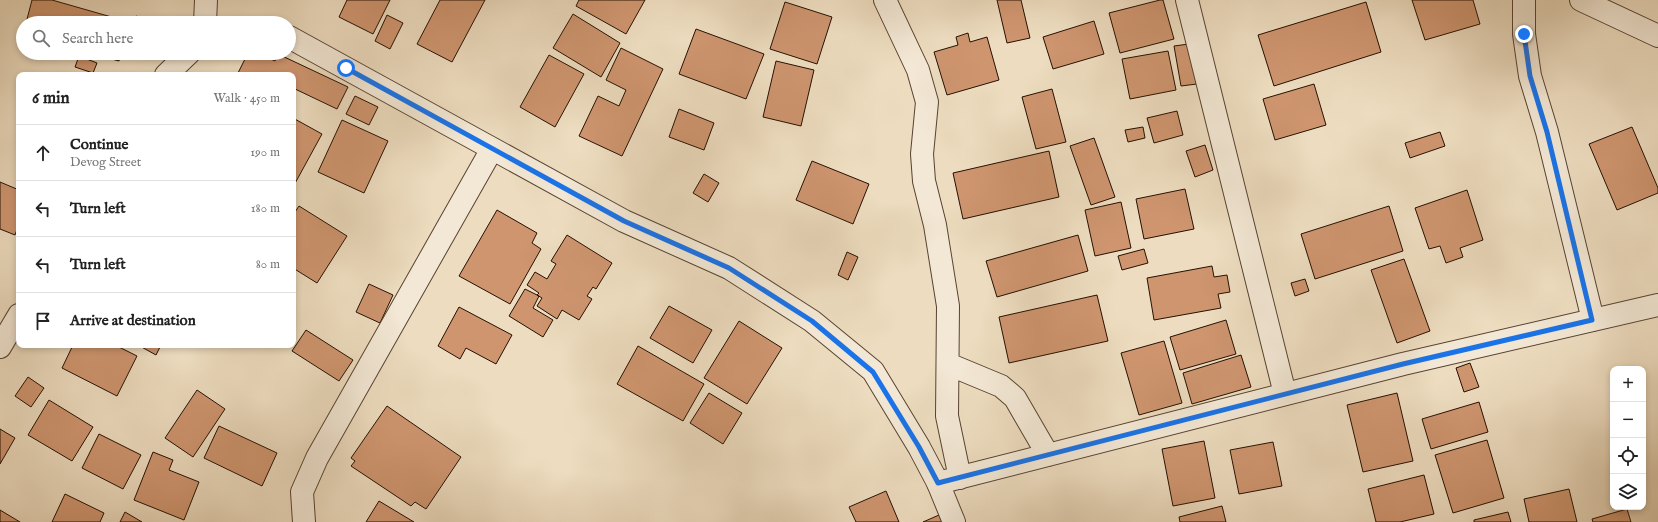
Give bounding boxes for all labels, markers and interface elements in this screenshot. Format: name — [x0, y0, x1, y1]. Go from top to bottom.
search box — [16, 16, 296, 60]
route end — [1515, 25, 1533, 43]
icon: search — [30, 27, 52, 49]
text: Search here — [62, 29, 133, 48]
route start — [337, 59, 355, 77]
text: 6 min — [32, 88, 70, 109]
text: Walk · 450 m — [213, 90, 280, 107]
text: Continue — [70, 135, 128, 154]
icon: ahead — [32, 142, 54, 164]
text: 190 m — [250, 144, 280, 161]
text: Devog Street — [70, 154, 141, 171]
icon: left — [32, 198, 54, 220]
text: Turn left — [70, 199, 126, 218]
text: 180 m — [251, 200, 280, 217]
icon: left — [32, 254, 54, 276]
text: Turn left — [70, 255, 126, 274]
text: 80 m — [256, 256, 280, 273]
icon: arrive — [32, 310, 54, 332]
text: Arrive at destination — [70, 311, 196, 330]
map controls — [1610, 366, 1646, 510]
button: + — [1610, 366, 1646, 402]
button: − — [1610, 402, 1646, 438]
button: locate — [1610, 438, 1646, 474]
button: layers — [1610, 474, 1646, 510]

